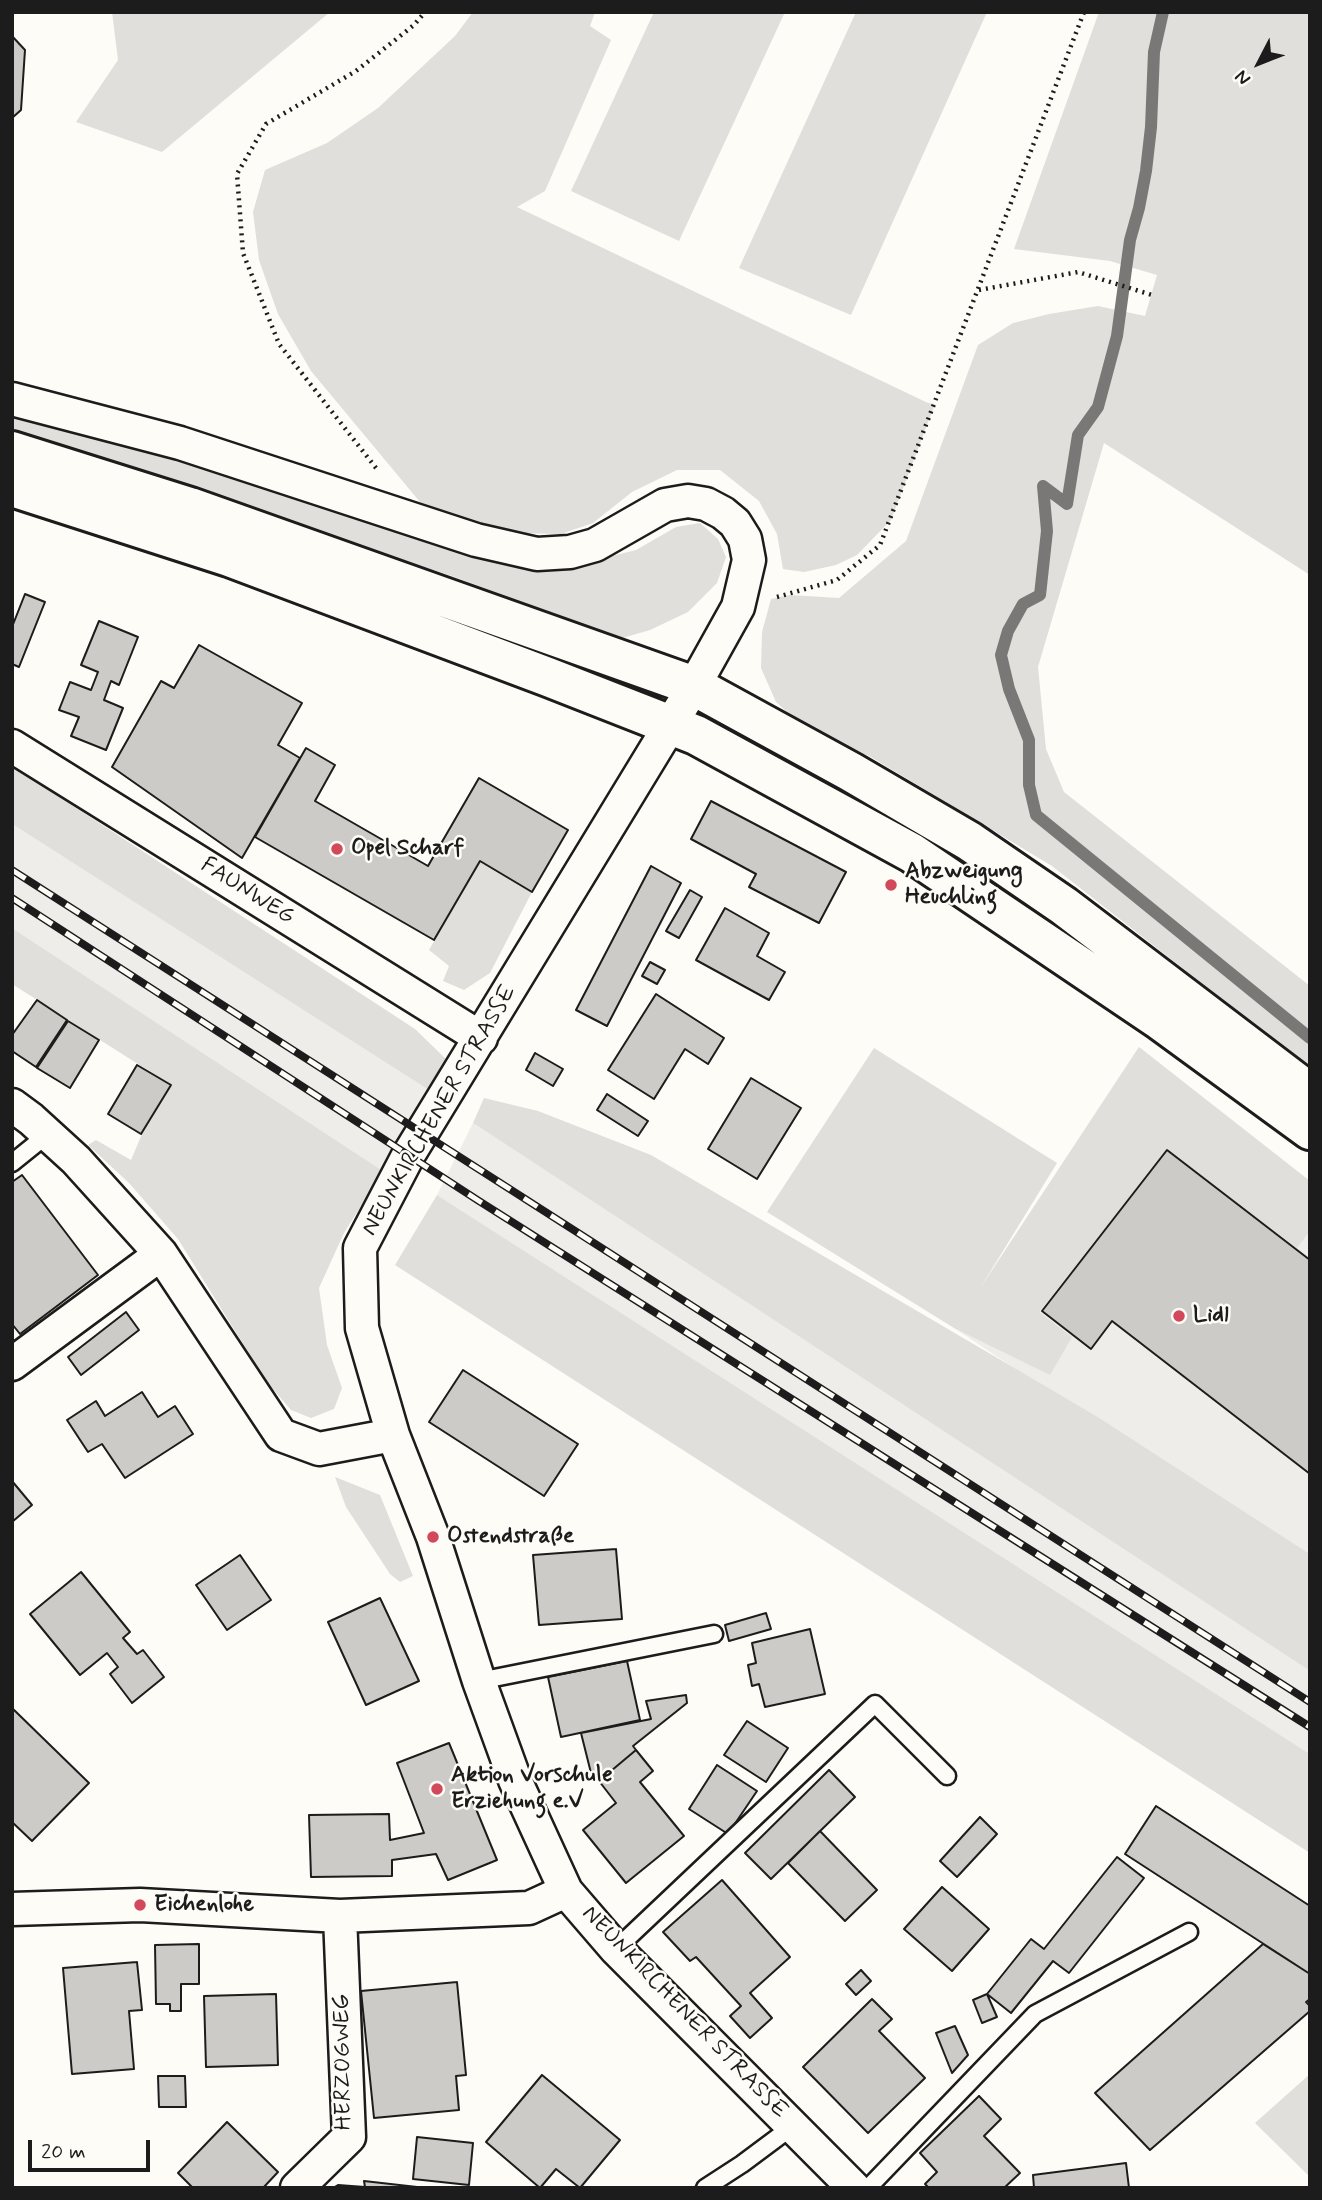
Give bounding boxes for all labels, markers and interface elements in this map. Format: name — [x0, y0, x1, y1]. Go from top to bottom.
north arrow — [1224, 28, 1294, 98]
text: N — [1229, 64, 1257, 90]
place label: Opel Scharf — [351, 835, 464, 863]
marker: Opel Scharf — [329, 841, 345, 857]
street label: FAUNWEG — [195, 852, 299, 932]
place label: Abzweigung Heuchling — [905, 858, 1023, 912]
marker: Abzweigung Heuchling — [883, 877, 899, 893]
street label: NEUNKIRCHENER STRASSE — [357, 981, 523, 1241]
place label: Lidl — [1193, 1302, 1229, 1330]
marker: Lidl — [1171, 1308, 1187, 1324]
place label: Ostendstraße — [447, 1523, 574, 1551]
marker: Ostendstraße — [425, 1529, 441, 1545]
place label: Aktion Vorschule Erziehung e.V — [451, 1762, 613, 1816]
marker: Aktion Vorschule Erziehung e.V — [429, 1781, 445, 1797]
place label: Eichenlohe — [154, 1891, 254, 1919]
marker: Eichenlohe — [132, 1897, 148, 1913]
street label: NEUNKIRCHENER STRASSE — [575, 1901, 793, 2125]
street label: HERZOGWEG — [329, 1993, 359, 2131]
scale bar — [32, 2126, 154, 2170]
text: 20 m — [41, 2138, 86, 2166]

